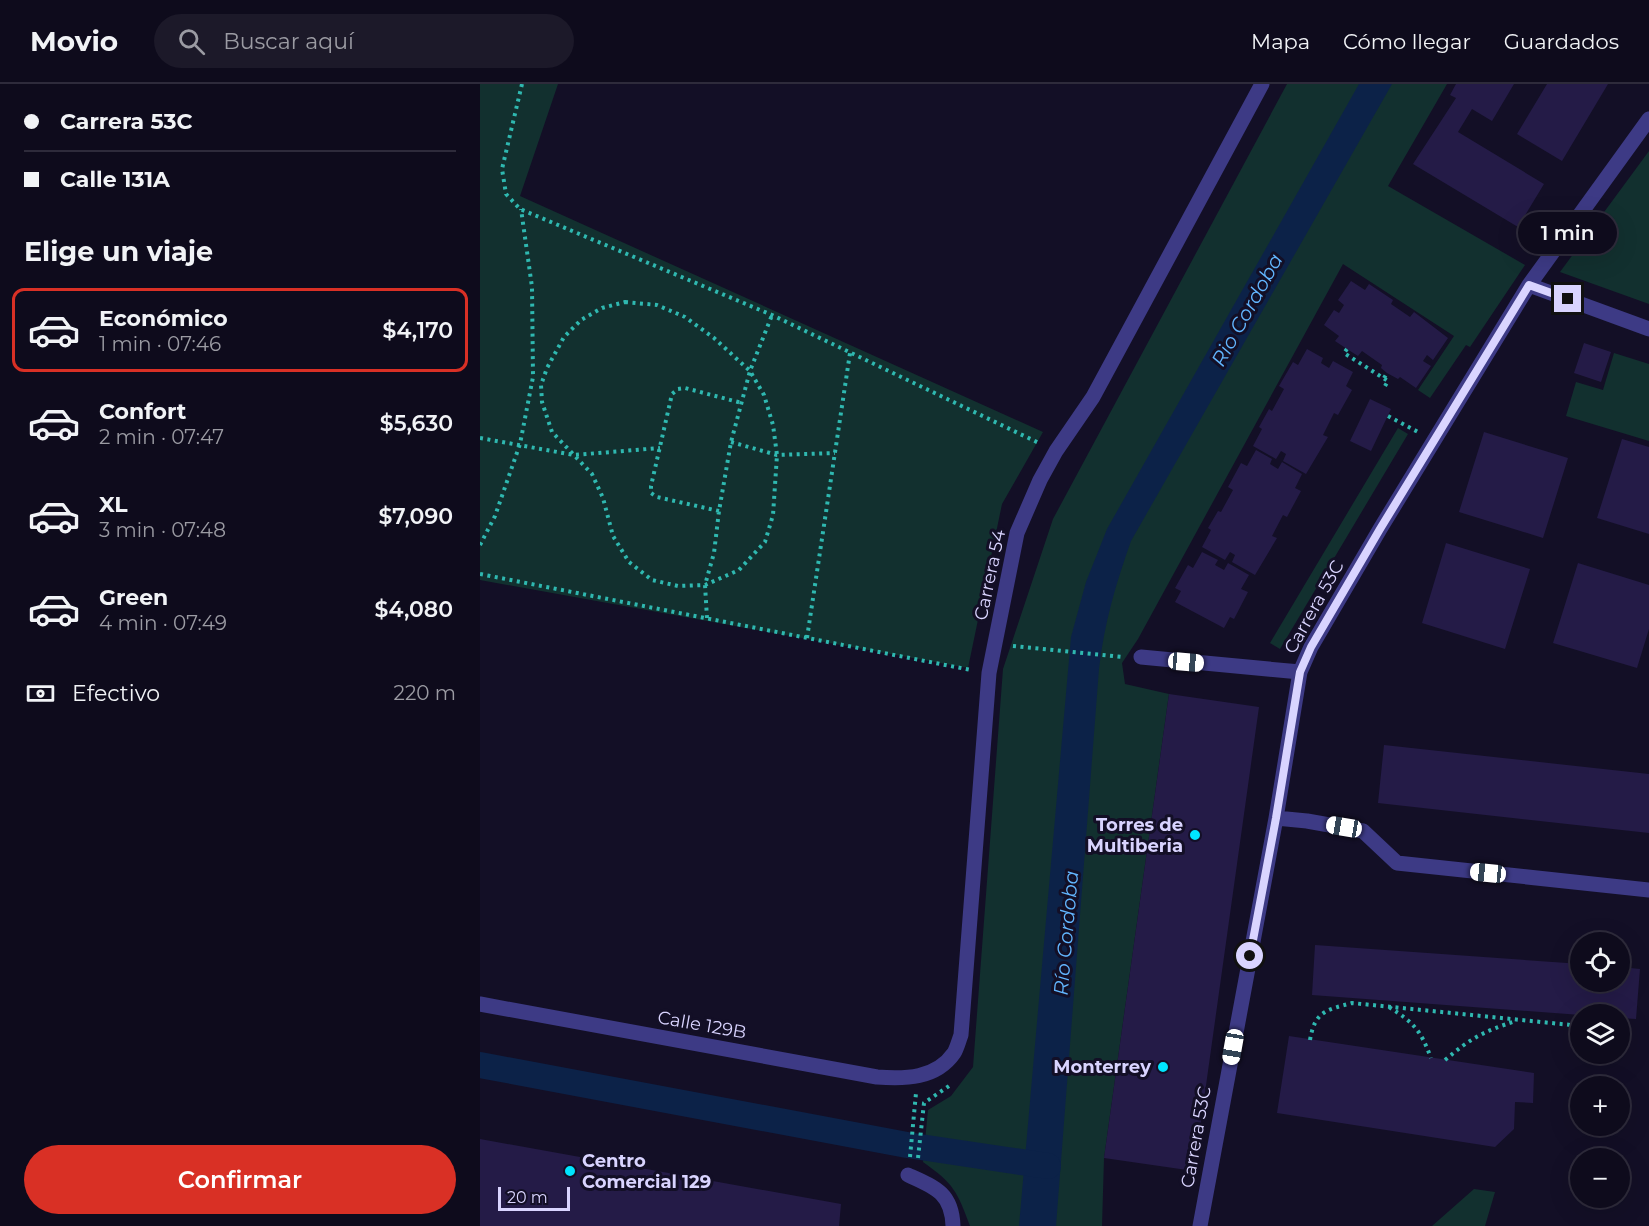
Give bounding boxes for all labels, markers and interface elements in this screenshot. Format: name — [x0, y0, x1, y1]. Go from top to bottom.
search box — [154, 14, 574, 68]
text: Movio — [30, 24, 118, 58]
icon: search — [175, 25, 208, 58]
text: Buscar aquí — [223, 28, 354, 55]
text: Mapa — [1251, 29, 1310, 54]
text: Cómo llegar — [1343, 29, 1471, 54]
text: Guardados — [1504, 29, 1619, 54]
text: Carrera 53C — [60, 108, 192, 135]
text: Calle 131A — [60, 166, 170, 193]
callout: 1 min — [1518, 212, 1618, 254]
text: 1 min — [1541, 221, 1594, 245]
text: Elige un viaje — [24, 235, 213, 268]
water label: Rio Cordoba — [1206, 249, 1288, 371]
route end — [1554, 285, 1581, 312]
icon: car — [27, 303, 81, 357]
text: Económico — [99, 305, 228, 332]
text: $4,170 — [382, 317, 453, 344]
text: 1 min · 07:46 — [99, 332, 221, 356]
icon: car — [27, 396, 81, 450]
text: Confort — [99, 398, 186, 425]
text: $5,630 — [380, 410, 453, 437]
text: 2 min · 07:47 — [99, 425, 224, 449]
icon: car — [27, 489, 81, 543]
text: XL — [99, 491, 128, 518]
text: $7,090 — [379, 503, 453, 530]
text: 3 min · 07:48 — [99, 518, 226, 542]
street label: Carrera 54 — [970, 528, 1010, 622]
street label: Carrera 53C — [1279, 556, 1349, 657]
icon: car — [27, 582, 81, 636]
text: Green — [99, 584, 168, 611]
text: $4,080 — [375, 596, 453, 623]
text: 4 min · 07:49 — [99, 611, 227, 635]
car — [1167, 651, 1205, 673]
icon: cash — [24, 677, 57, 710]
text: Efectivo — [72, 680, 160, 707]
text: 220 m — [394, 681, 456, 705]
place label: Torres de Multiberia — [1087, 814, 1183, 857]
car — [1325, 815, 1363, 839]
marker: Torres de Multiberia — [1188, 828, 1202, 842]
car — [1469, 862, 1507, 884]
water label: Río Cordoba — [1049, 870, 1083, 996]
map controls — [1570, 932, 1630, 1208]
button: locate — [1570, 932, 1630, 992]
route start — [1236, 942, 1263, 969]
button: layers — [1570, 1004, 1630, 1064]
street label: Calle 129B — [656, 1006, 748, 1044]
car — [1221, 1028, 1245, 1066]
place label: Monterrey — [1053, 1056, 1151, 1078]
marker: Monterrey — [1156, 1060, 1170, 1074]
button: + — [1570, 1076, 1630, 1136]
street label: Carrera 53C — [1176, 1084, 1216, 1190]
button: Confirmar — [24, 1145, 456, 1214]
button: − — [1570, 1148, 1630, 1208]
place label: Centro Comercial 129 — [582, 1150, 711, 1193]
marker: Centro Comercial 129 — [563, 1164, 577, 1178]
scale bar — [498, 1184, 570, 1212]
text: 20 m — [507, 1188, 548, 1207]

